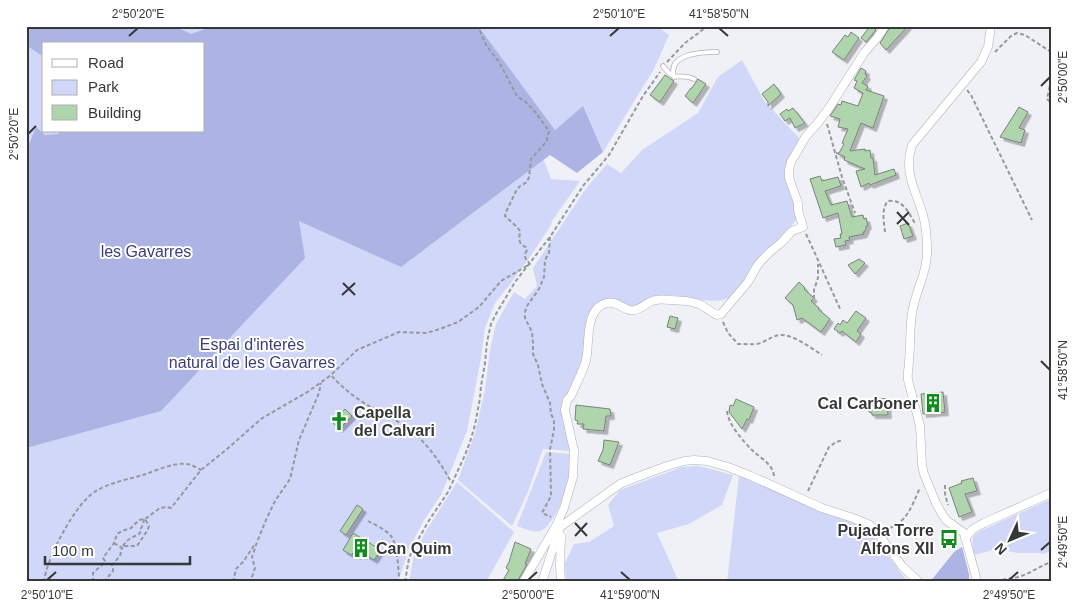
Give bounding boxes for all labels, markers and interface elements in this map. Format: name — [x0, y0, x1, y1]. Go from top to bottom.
text: 2°50'20"E — [112, 7, 164, 21]
text: 2°50'10"E — [593, 7, 645, 21]
text: 41°58'50"N — [689, 7, 749, 21]
legend — [42, 42, 205, 132]
text: 2°50'00"E — [1056, 51, 1070, 103]
text: Road — [88, 54, 124, 71]
text: Park — [88, 78, 119, 95]
text: Building — [88, 104, 141, 121]
text: 2°50'20"E — [7, 108, 21, 160]
park label: les Gavarres — [101, 243, 191, 260]
park label: Espai d'interès natural de les Gavarres — [169, 336, 335, 371]
text: 41°58'50"N — [1056, 340, 1070, 400]
building icon: Cal Carboner — [922, 392, 944, 414]
place label: Cal Carboner — [818, 395, 918, 412]
place label: Capella del Calvari — [354, 404, 435, 439]
church icon: Capella del Calvari — [328, 410, 350, 432]
north arrow — [984, 516, 1034, 566]
text: 2°49'50"E — [1056, 516, 1070, 568]
place label: Pujada Torre Alfons XII — [837, 522, 934, 557]
bus stop icon: Pujada Torre Alfons XII — [938, 528, 960, 550]
scale bar — [45, 533, 190, 565]
building icon: Can Quim — [350, 537, 372, 559]
place label: Can Quim — [376, 540, 452, 557]
text: N — [991, 540, 1010, 558]
text: 100 m — [52, 542, 94, 559]
text: 2°50'10"E — [21, 588, 73, 602]
text: 2°50'00"E — [502, 588, 554, 602]
text: 41°59'00"N — [600, 588, 660, 602]
text: 2°49'50"E — [983, 588, 1035, 602]

